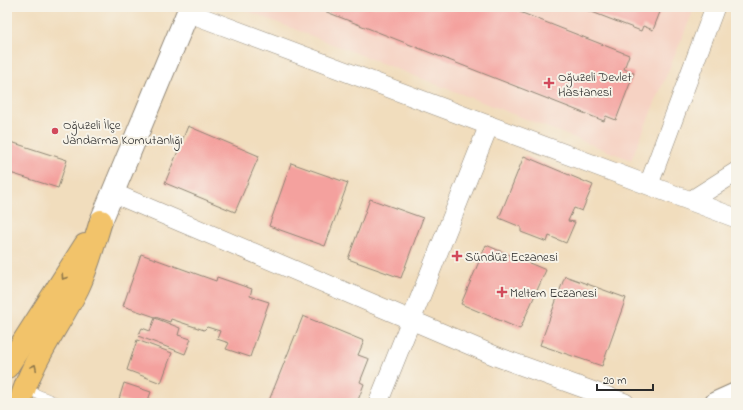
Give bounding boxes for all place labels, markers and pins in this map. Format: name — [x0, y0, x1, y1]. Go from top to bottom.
place label: Oğuzeli Devlet Hastanesi — [558, 68, 632, 102]
marker: Oğuzeli Devlet Hastanesi — [543, 77, 555, 89]
place label: Oğuzeli İlçe Jandarma Komutanlığı — [63, 116, 183, 151]
marker: Oğuzeli İlçe Jandarma Komutanlığı — [50, 126, 60, 136]
place label: Sündüz Eczanesi — [465, 248, 558, 267]
marker: Sündüz Eczanesi — [452, 251, 462, 261]
place label: Meltem Eczanesi — [510, 284, 597, 303]
marker: Meltem Eczanesi — [497, 287, 507, 297]

